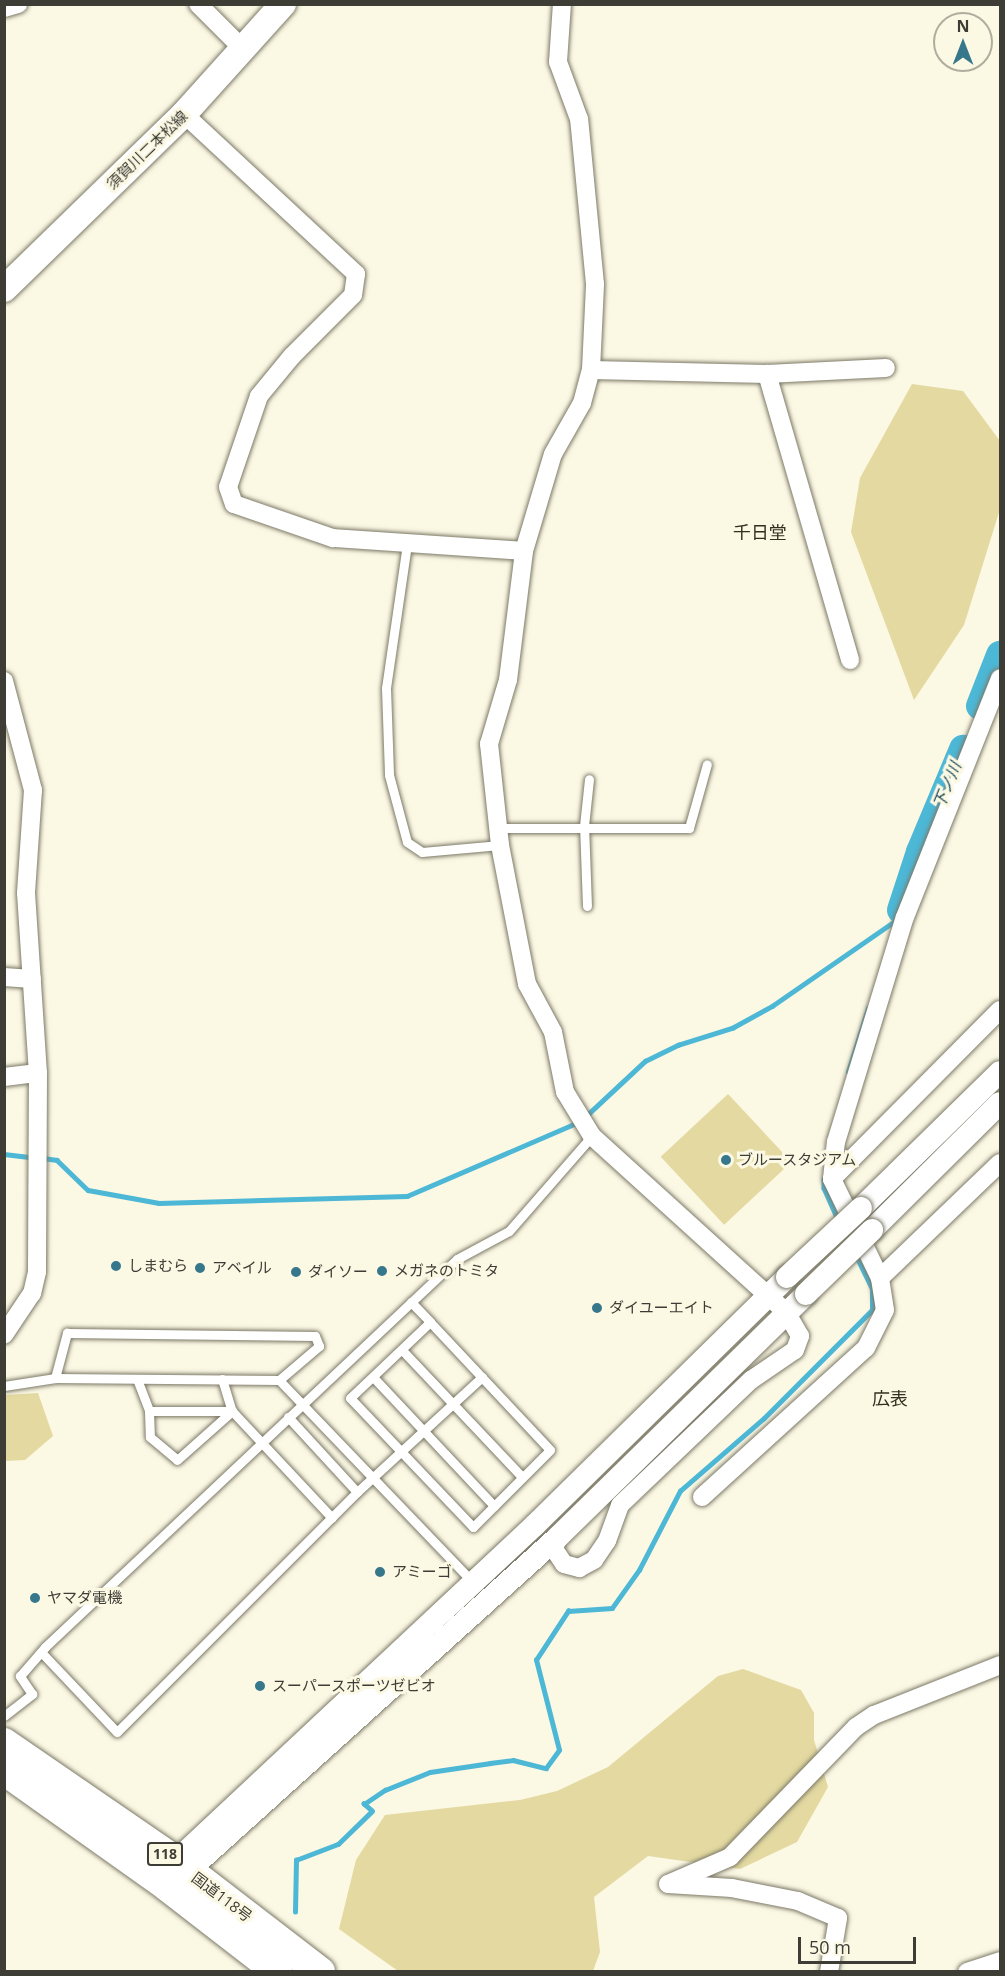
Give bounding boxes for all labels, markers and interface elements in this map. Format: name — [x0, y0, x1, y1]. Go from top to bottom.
north arrow — [933, 12, 993, 72]
text: N — [956, 15, 970, 37]
street label: 須賀川二本松線 — [103, 107, 191, 193]
district label: 千日堂 — [733, 521, 787, 543]
water label: 下ノ川 — [929, 759, 965, 811]
place label: ブルースタジアム — [738, 1151, 858, 1169]
marker: ブルースタジアム — [719, 1153, 733, 1167]
place label: しまむら — [128, 1257, 188, 1275]
marker: しまむら — [109, 1259, 123, 1273]
place label: アベイル — [212, 1259, 272, 1277]
marker: アベイル — [193, 1261, 207, 1275]
place label: メガネのトミタ — [394, 1262, 499, 1280]
place label: ダイソー — [308, 1263, 368, 1281]
marker: メガネのトミタ — [375, 1264, 389, 1278]
marker: ダイソー — [289, 1265, 303, 1279]
place label: ダイユーエイト — [609, 1299, 714, 1317]
marker: ダイユーエイト — [590, 1301, 604, 1315]
district label: 広表 — [872, 1387, 908, 1409]
place label: アミーゴ — [392, 1563, 452, 1581]
marker: アミーゴ — [373, 1565, 387, 1579]
place label: ヤマダ電機 — [47, 1589, 122, 1607]
marker: ヤマダ電機 — [28, 1591, 42, 1605]
place label: スーパースポーツゼビオ — [272, 1677, 437, 1695]
marker: スーパースポーツゼビオ — [253, 1679, 267, 1693]
road number: 118 — [146, 1843, 184, 1865]
street label: 国道118号 — [188, 1869, 256, 1925]
scale bar — [801, 1925, 920, 1963]
text: 50 m — [809, 1935, 851, 1959]

